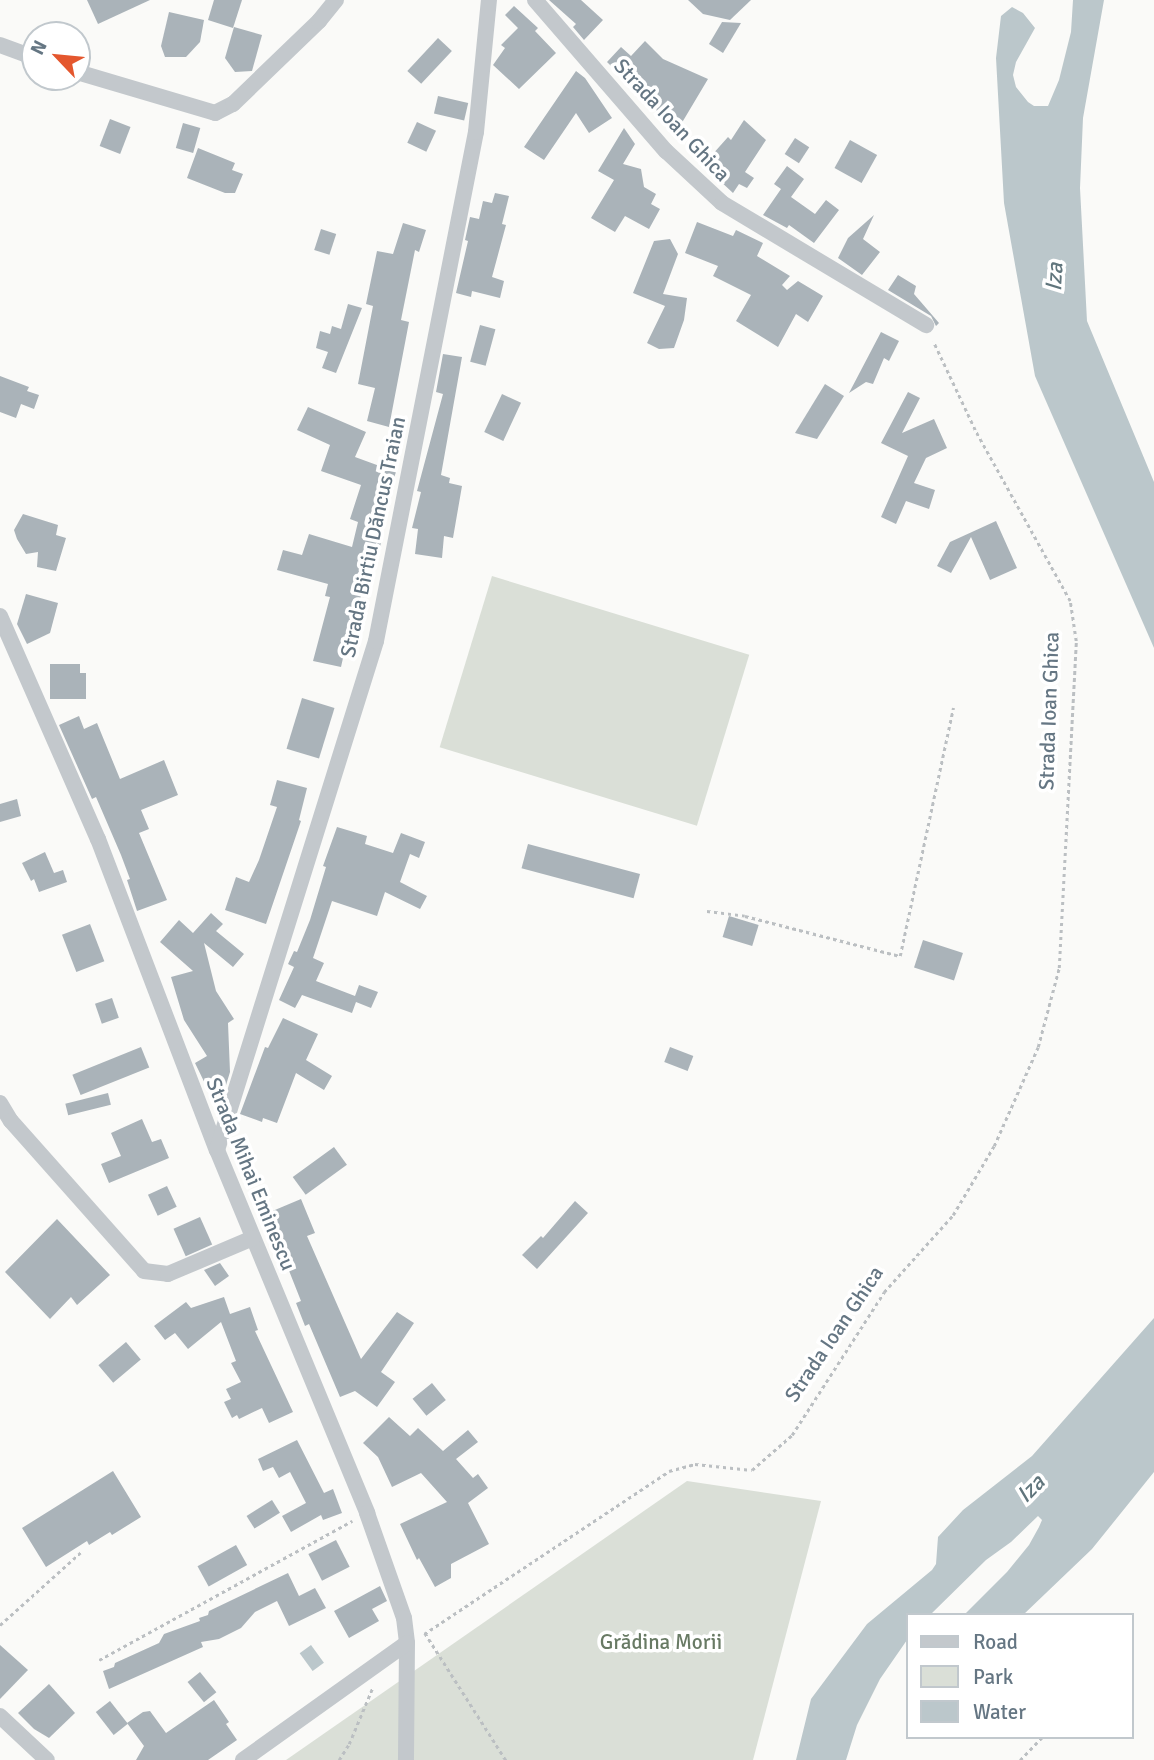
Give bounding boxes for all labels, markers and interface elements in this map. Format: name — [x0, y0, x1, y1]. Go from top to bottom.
north arrow — [21, 21, 91, 91]
text: N — [25, 36, 53, 59]
street label: Strada Ioan Ghica — [609, 53, 735, 187]
water label: Iza — [1040, 262, 1070, 292]
street label: Strada Birtiu Dăncus Traian — [335, 414, 411, 660]
street label: Strada Ioan Ghica — [1034, 631, 1064, 791]
street label: Strada Mihai Eminescu — [201, 1074, 301, 1274]
street label: Strada Ioan Ghica — [779, 1261, 889, 1407]
water label: Iza — [1011, 1469, 1051, 1509]
legend — [906, 1613, 1133, 1739]
park label: Grădina Morii — [600, 1629, 722, 1655]
text: Road — [973, 1629, 1018, 1655]
text: Park — [973, 1664, 1013, 1690]
text: Water — [973, 1699, 1026, 1725]

